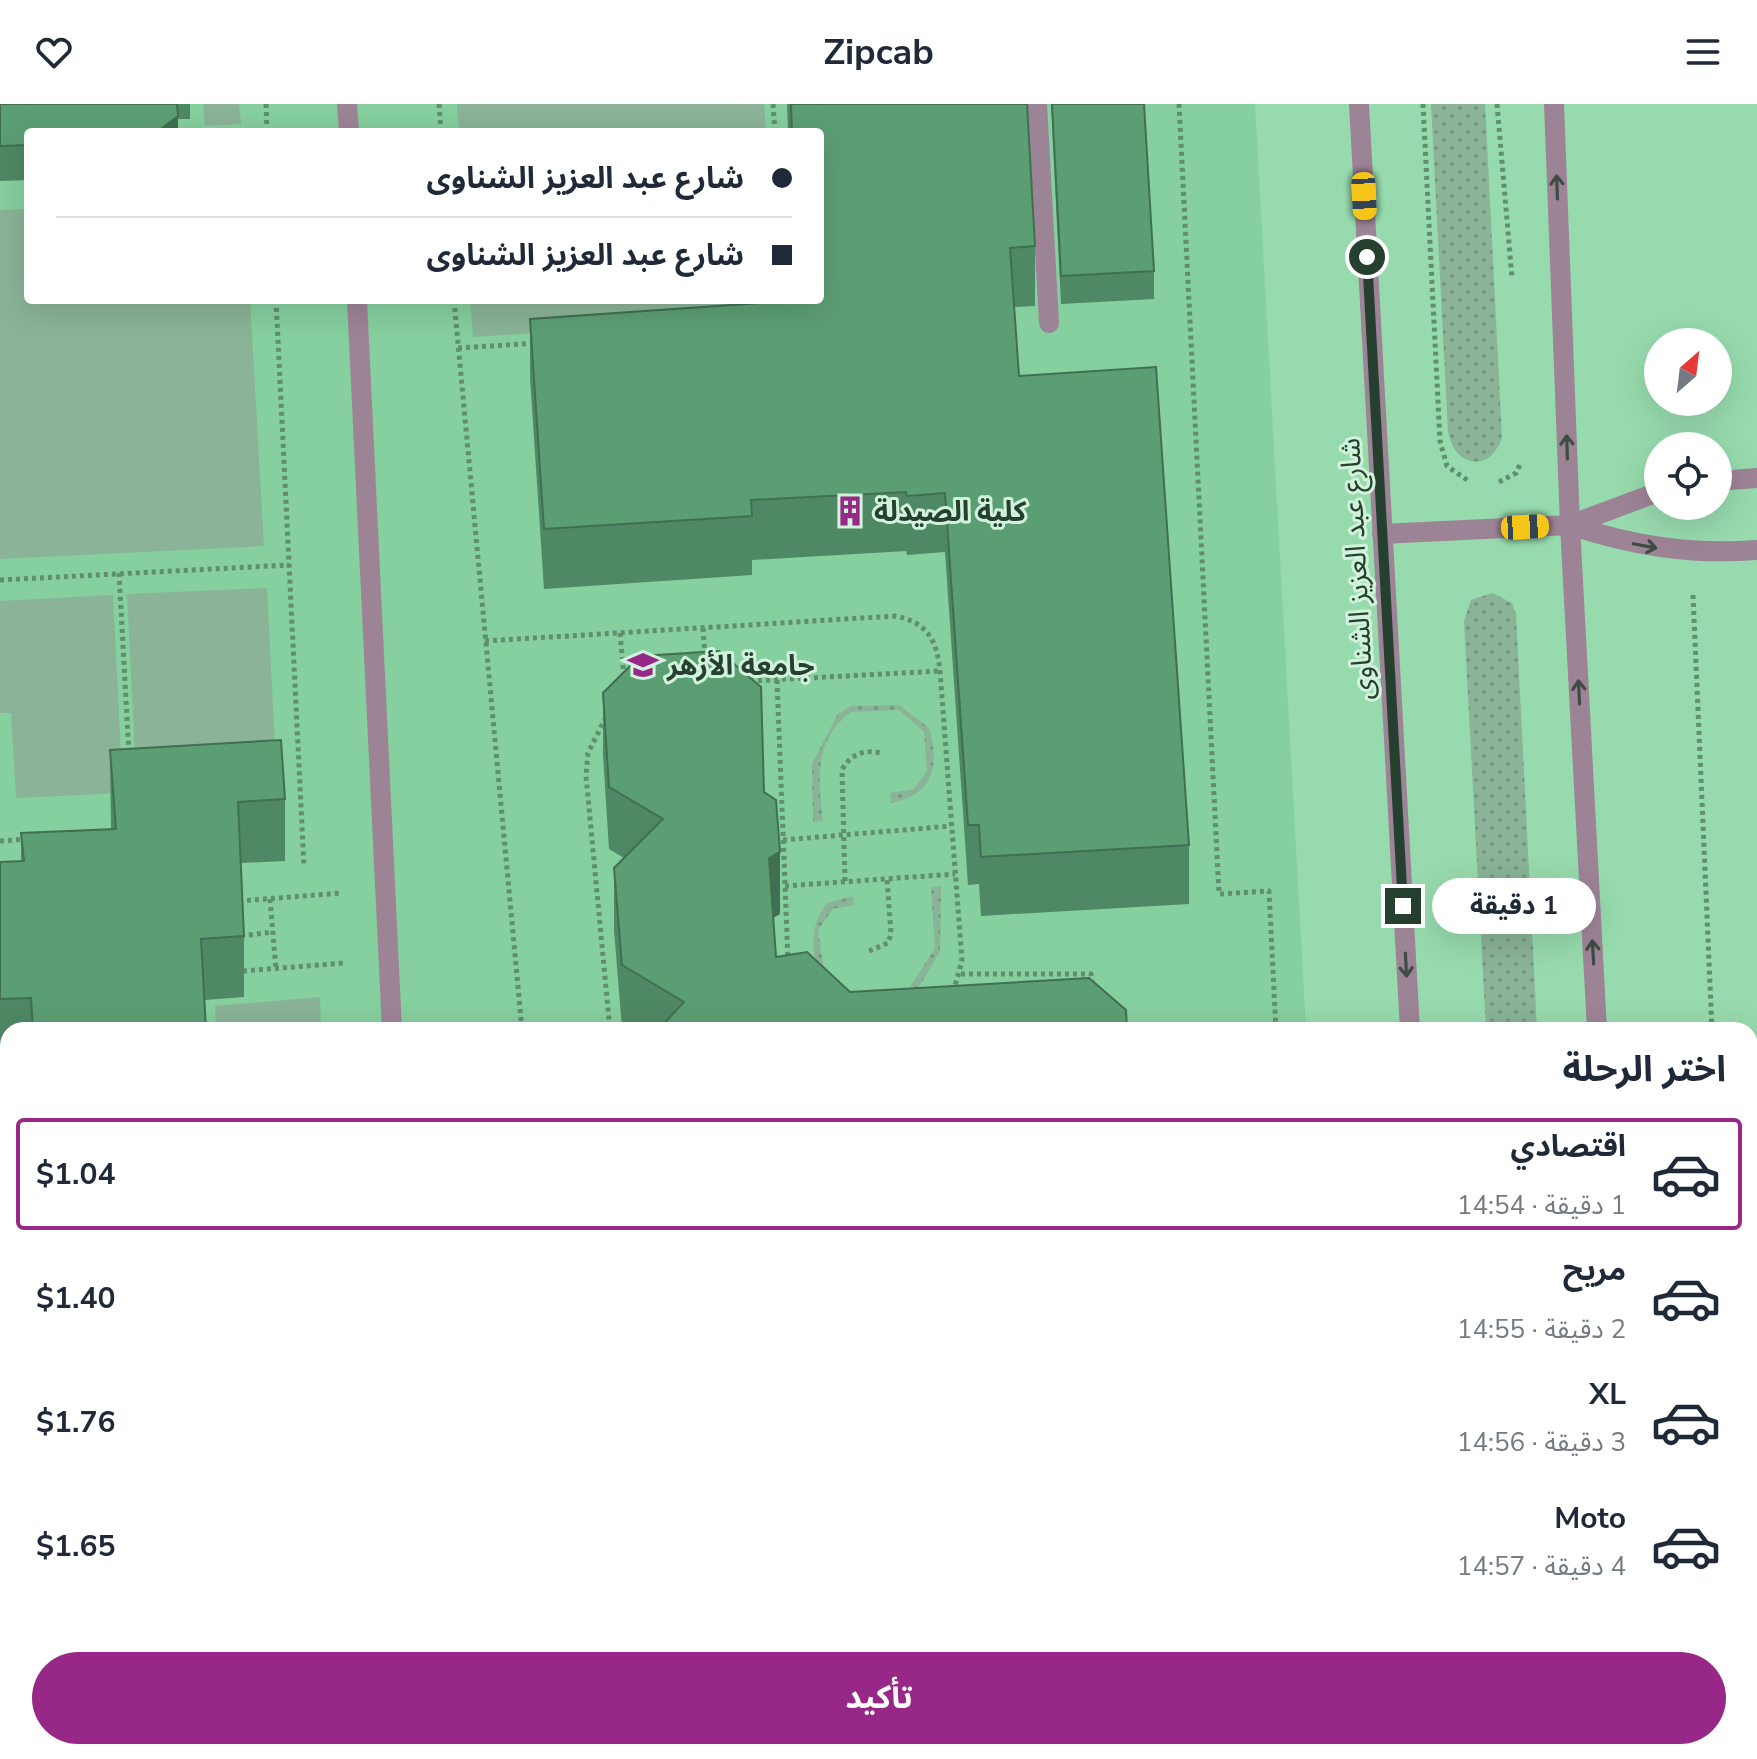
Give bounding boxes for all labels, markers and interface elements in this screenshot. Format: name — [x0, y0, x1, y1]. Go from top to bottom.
text: Zipcab — [823, 28, 934, 77]
icon: heart — [32, 30, 76, 74]
icon: menu — [1681, 30, 1725, 74]
text: شارع عبد العزيز الشناوى — [427, 158, 744, 199]
car — [1351, 171, 1377, 221]
one-way arrow — [1549, 174, 1564, 201]
text: شارع عبد العزيز الشناوى — [427, 235, 744, 276]
route start — [1349, 239, 1385, 275]
north arrow — [1644, 328, 1732, 416]
map controls — [1644, 328, 1732, 520]
button: locate — [1644, 432, 1732, 520]
one-way arrow — [1560, 434, 1575, 461]
street label: شارع عبد العزيز الشناوى — [1331, 437, 1384, 701]
place label: كلية الصيدلة — [874, 493, 1027, 531]
building icon: كلية الصيدلة — [833, 494, 867, 528]
car — [1500, 514, 1550, 540]
one-way arrow — [1632, 539, 1657, 554]
place label: جامعة الأزهر — [666, 647, 815, 685]
school or university icon: جامعة الأزهر — [626, 648, 660, 682]
one-way arrow — [1571, 679, 1586, 706]
callout: 1 دقيقة — [1431, 878, 1595, 934]
route end — [1385, 888, 1421, 924]
text: 1 دقيقة — [1470, 888, 1558, 923]
one-way arrow — [1585, 939, 1600, 966]
one-way arrow — [1399, 951, 1414, 978]
text: اختر الرحلة — [1563, 1045, 1726, 1094]
text: اقتصادي — [1511, 1126, 1626, 1167]
icon: car — [1650, 1138, 1722, 1210]
text: $1.04 — [36, 1154, 115, 1195]
text: 1 دقيقة · 14:54 — [1457, 1188, 1626, 1223]
text: مريح — [1563, 1250, 1626, 1291]
icon: car — [1650, 1262, 1722, 1334]
text: $1.40 — [36, 1278, 115, 1319]
text: 2 دقيقة · 14:55 — [1457, 1312, 1626, 1347]
text: XL — [1589, 1374, 1626, 1415]
icon: car — [1650, 1386, 1722, 1458]
text: $1.76 — [36, 1402, 115, 1443]
text: 3 دقيقة · 14:56 — [1457, 1425, 1626, 1460]
text: Moto — [1554, 1498, 1626, 1539]
icon: car — [1650, 1510, 1722, 1582]
text: $1.65 — [36, 1526, 115, 1567]
text: 4 دقيقة · 14:57 — [1457, 1549, 1626, 1584]
button: تأكيد — [32, 1652, 1726, 1744]

